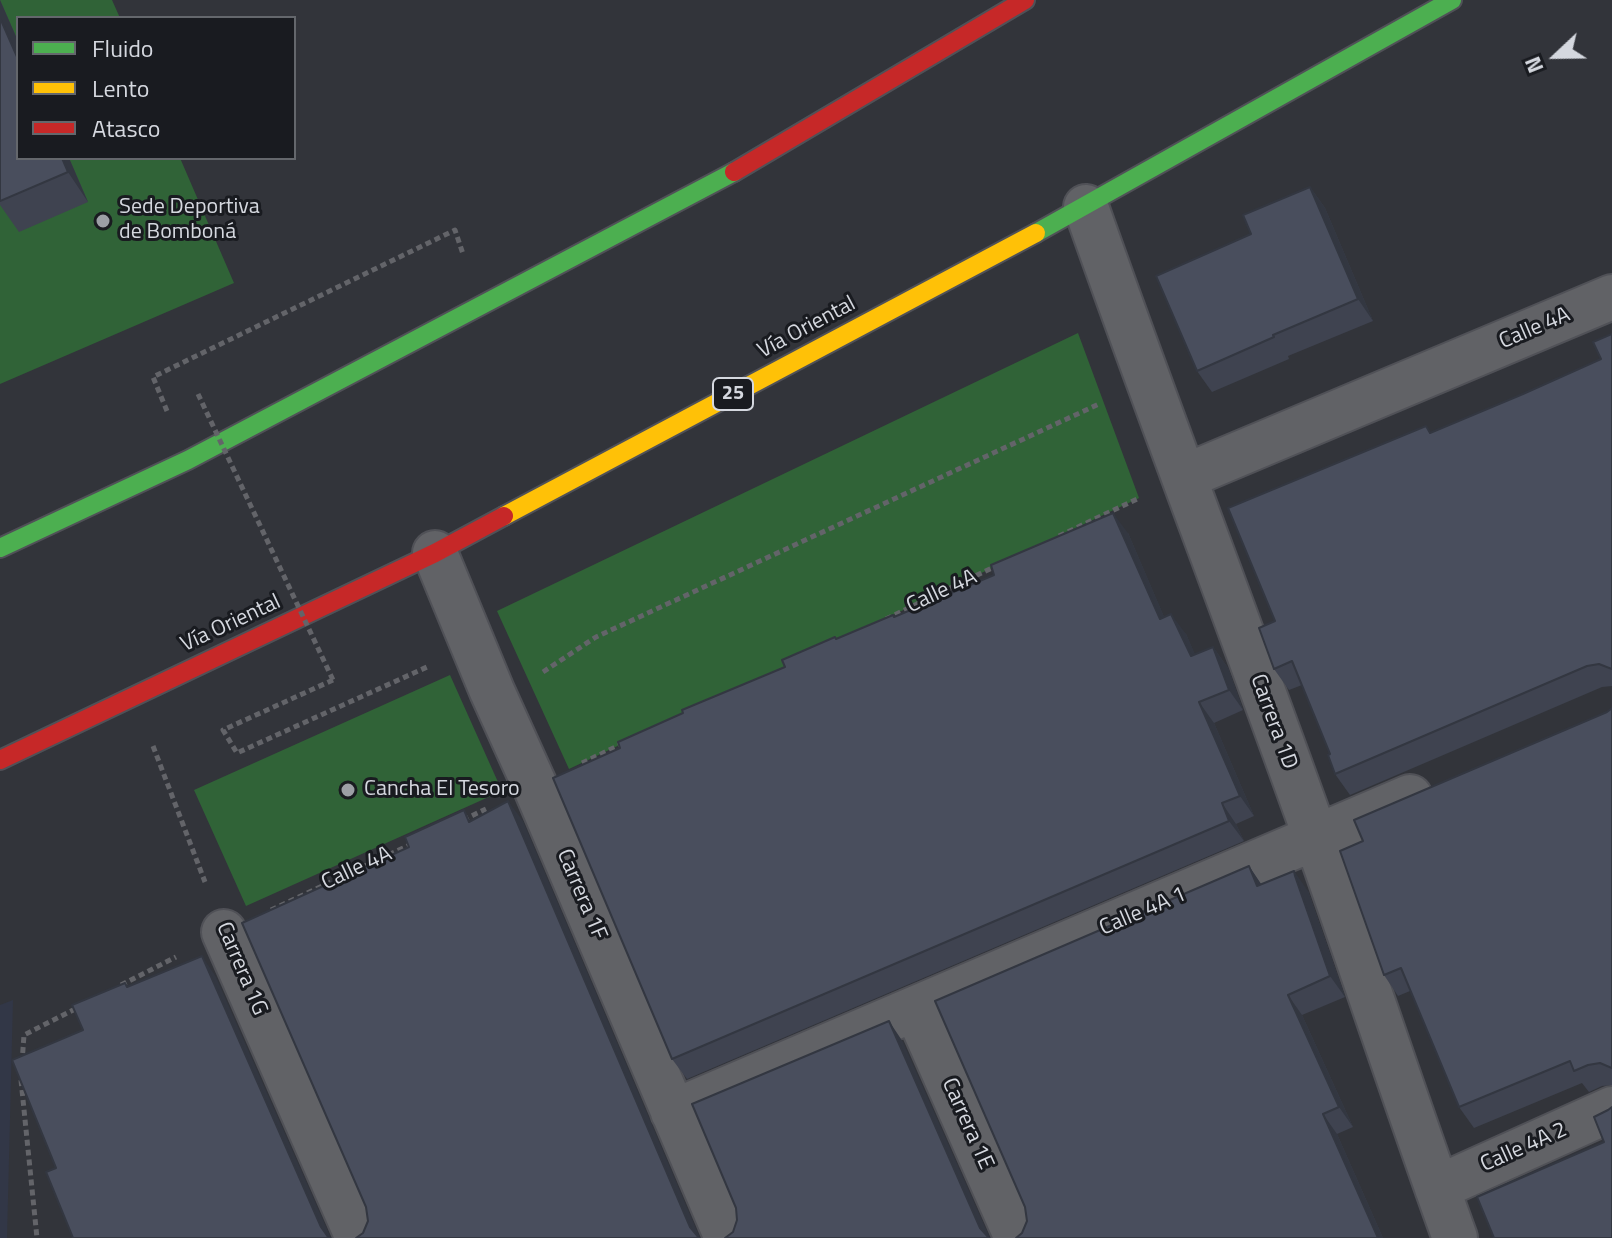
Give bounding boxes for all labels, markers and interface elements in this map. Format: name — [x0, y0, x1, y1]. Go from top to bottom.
legend — [16, 16, 296, 160]
north arrow — [1516, 16, 1596, 96]
text: Fluido — [92, 30, 154, 66]
text: N — [1515, 52, 1552, 78]
text: Lento — [92, 70, 149, 106]
text: Atasco — [92, 110, 161, 146]
place label: Sede Deportiva de Bomboná — [119, 195, 260, 246]
marker: Sede Deportiva de Bomboná — [94, 212, 112, 230]
street label: Vía Oriental — [754, 291, 860, 365]
street label: Calle 4A — [1496, 302, 1574, 356]
road number: 25 — [713, 378, 753, 410]
street label: Calle 4A — [903, 564, 981, 620]
street label: Vía Oriental — [177, 589, 285, 659]
street label: Carrera 1D — [1244, 671, 1302, 773]
place label: Cancha El Tesoro — [364, 777, 520, 803]
marker: Cancha El Tesoro — [339, 781, 357, 799]
street label: Calle 4A — [318, 841, 396, 897]
street label: Carrera 1F — [550, 845, 612, 945]
street label: Calle 4A 1 — [1096, 882, 1190, 942]
street label: Carrera 1G — [210, 919, 272, 1019]
street label: Carrera 1E — [935, 1074, 999, 1174]
street label: Calle 4A 2 — [1477, 1117, 1571, 1179]

